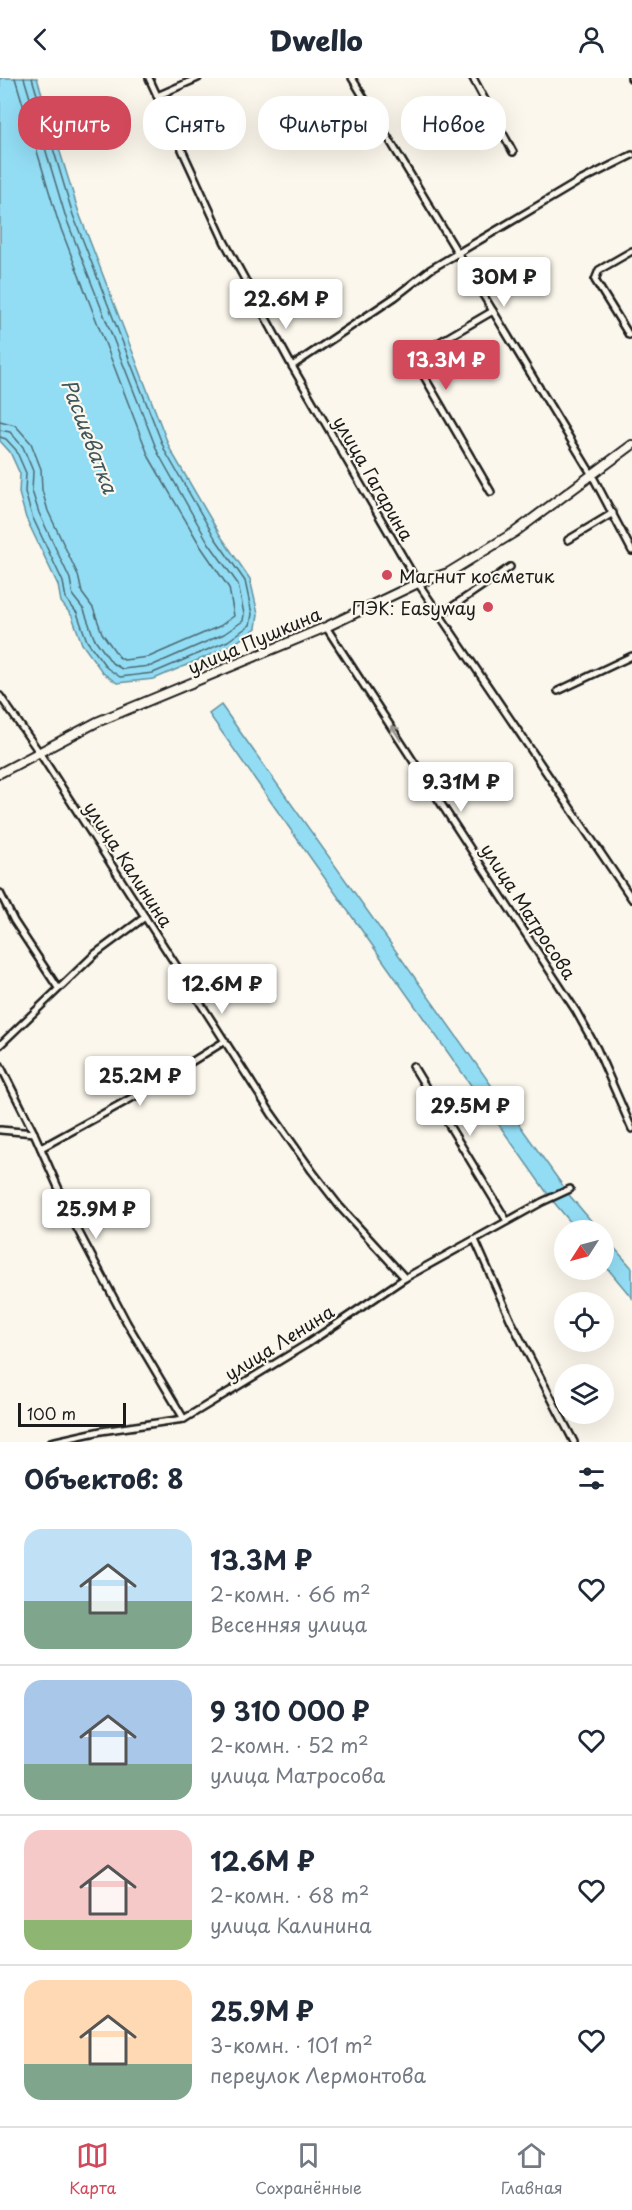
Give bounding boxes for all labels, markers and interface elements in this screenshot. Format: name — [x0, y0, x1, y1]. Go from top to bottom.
text: Dwello — [269, 19, 363, 60]
icon: back — [24, 23, 57, 56]
icon: person — [575, 23, 608, 56]
chip: Купить — [18, 96, 131, 150]
chip: Снять — [143, 96, 246, 150]
chip: Фильтры — [258, 96, 389, 150]
chip: Новое — [401, 96, 506, 150]
pin: 30M ₽ — [462, 257, 546, 308]
text: 30M ₽ — [471, 261, 537, 291]
pin: 22.6M ₽ — [231, 279, 341, 330]
text: 22.6M ₽ — [244, 283, 328, 313]
pin: 13.3M ₽ — [391, 340, 501, 391]
text: 13.3M ₽ — [407, 344, 485, 374]
water label: Расшеватка — [54, 375, 126, 499]
street label: улица Гагарина — [327, 410, 421, 546]
place label: Магнит косметик — [399, 562, 555, 589]
marker: Магнит косметик — [380, 568, 394, 582]
place label: ПЭК: Easyway — [351, 594, 476, 621]
street label: улица Пушкина — [183, 599, 326, 680]
marker: ПЭК: Easyway — [481, 600, 495, 614]
one-way arrow — [389, 725, 401, 742]
pin: 9.31M ₽ — [406, 762, 516, 813]
text: 9.31M ₽ — [422, 766, 500, 796]
street label: улица Калинина — [78, 796, 180, 933]
street label: улица Матросова — [475, 838, 584, 985]
pin: 12.6M ₽ — [167, 964, 277, 1015]
text: 12.6M ₽ — [182, 968, 262, 998]
pin: 25.2M ₽ — [85, 1056, 195, 1107]
text: 25.2M ₽ — [99, 1060, 181, 1090]
pin: 29.5M ₽ — [415, 1086, 525, 1137]
text: 29.5M ₽ — [430, 1090, 510, 1120]
pin: 25.9M ₽ — [41, 1189, 151, 1240]
text: 25.9M ₽ — [56, 1193, 136, 1223]
north arrow — [554, 1220, 614, 1280]
map controls — [554, 1220, 614, 1424]
button: locate — [554, 1292, 614, 1352]
street label: улица Ленина — [219, 1297, 340, 1387]
button: layers — [554, 1364, 614, 1424]
scale bar — [18, 1400, 126, 1428]
text: 100 m — [27, 1401, 76, 1425]
text: Объектов: 8 — [24, 1459, 184, 1498]
icon: filters — [575, 1462, 608, 1495]
text: 13.3M ₽ — [210, 1540, 312, 1579]
icon: home — [72, 1553, 144, 1625]
icon: heart — [575, 1573, 608, 1606]
text: 2-комн. · 66 m² — [210, 1579, 371, 1609]
text: Весенняя улица — [210, 1609, 367, 1639]
text: 9 310 000 ₽ — [210, 1691, 369, 1730]
icon: home — [72, 1704, 144, 1776]
icon: heart — [575, 1724, 608, 1757]
text: 2-комн. · 52 m² — [210, 1730, 369, 1760]
text: улица Матросова — [210, 1760, 385, 1790]
text: 12.6M ₽ — [210, 1841, 315, 1880]
icon: home — [72, 1854, 144, 1926]
icon: heart — [575, 1874, 608, 1907]
text: 2-комн. · 68 m² — [210, 1880, 369, 1910]
text: улица Калинина — [210, 1910, 372, 1940]
text: 25.9M ₽ — [210, 1991, 314, 2030]
icon: home — [72, 2004, 144, 2076]
icon: heart — [575, 2024, 608, 2057]
text: 3-комн. · 101 m² — [210, 2030, 373, 2060]
text: переулок Лермонтова — [210, 2060, 426, 2090]
tab: Карта — [69, 2139, 116, 2199]
tab: Сохранённые — [255, 2139, 362, 2199]
tab: Главная — [501, 2139, 563, 2199]

